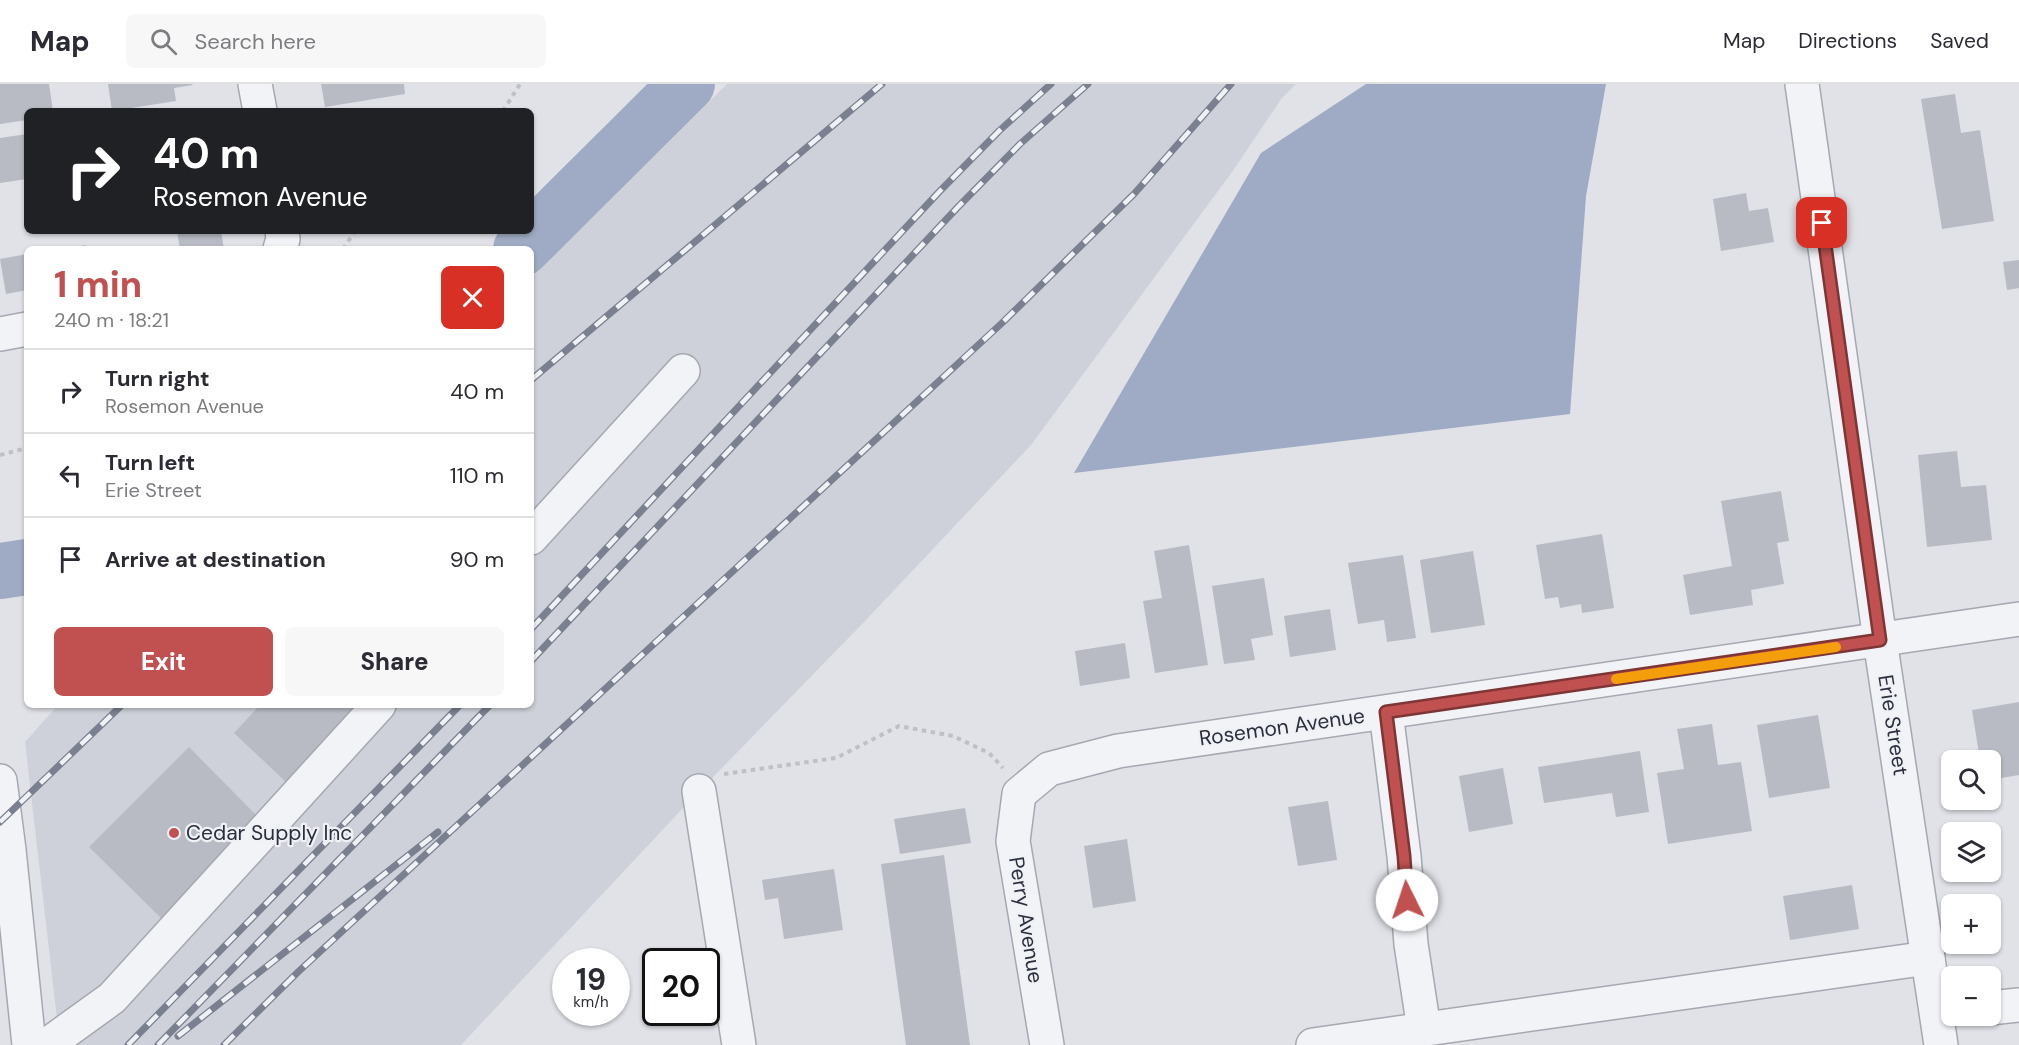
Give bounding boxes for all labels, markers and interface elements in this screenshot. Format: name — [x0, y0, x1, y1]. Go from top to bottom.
search box — [126, 14, 546, 68]
text: Map — [30, 23, 90, 60]
icon: search — [147, 25, 180, 58]
text: Search here — [195, 27, 316, 56]
text: Map — [1723, 27, 1765, 55]
text: Directions — [1798, 27, 1897, 55]
text: Saved — [1930, 27, 1989, 55]
text: 40 m — [153, 126, 259, 181]
icon: right — [54, 132, 132, 210]
text: Rosemon Avenue — [153, 179, 368, 214]
pin — [1796, 197, 1847, 248]
icon: arrive — [1805, 206, 1838, 239]
text: 1 min — [54, 261, 142, 308]
button: close — [441, 266, 504, 329]
text: 240 m · 18:21 — [54, 307, 169, 333]
text: Turn right — [105, 364, 210, 393]
icon: right — [54, 375, 87, 408]
text: 40 m — [450, 377, 504, 406]
text: Rosemon Avenue — [105, 393, 264, 419]
text: Turn left — [105, 448, 195, 477]
icon: left — [54, 459, 87, 492]
text: 110 m — [450, 461, 504, 490]
text: Erie Street — [105, 477, 202, 503]
icon: arrive — [54, 543, 87, 576]
text: Arrive at destination — [105, 545, 326, 574]
text: 90 m — [450, 545, 504, 574]
button: Exit — [54, 627, 273, 696]
button: Share — [285, 627, 504, 696]
street label: Erie Street — [1871, 673, 1915, 777]
street label: Rosemon Avenue — [1197, 702, 1367, 752]
map controls — [1941, 750, 2001, 1026]
button: search — [1941, 750, 2001, 810]
place label: Cedar Supply Inc — [186, 819, 352, 847]
button: layers — [1941, 822, 2001, 882]
marker: Cedar Supply Inc — [167, 826, 181, 840]
street label: Perry Avenue — [1002, 855, 1050, 985]
position arrow — [1375, 868, 1439, 932]
button: + — [1941, 894, 2001, 954]
speed limit sign: 20 — [642, 948, 720, 1026]
text: 19 — [576, 960, 606, 999]
button: − — [1941, 966, 2001, 1026]
text: km/h — [573, 992, 609, 1012]

